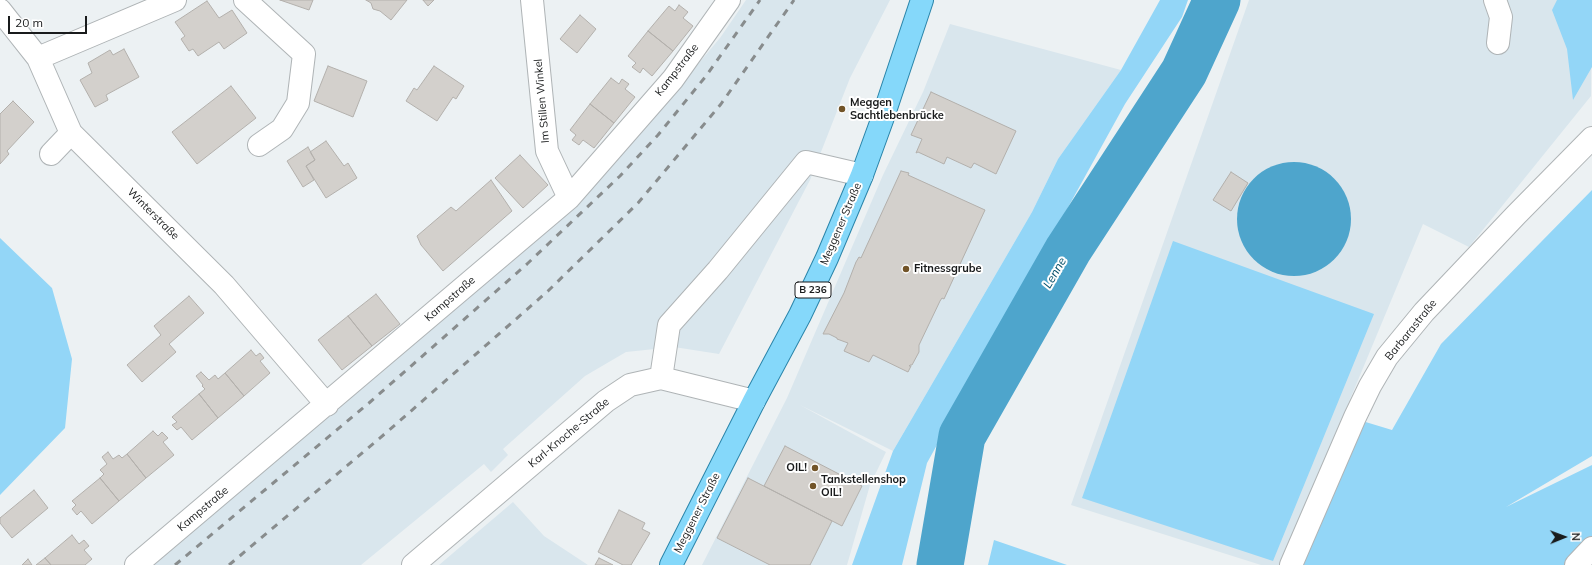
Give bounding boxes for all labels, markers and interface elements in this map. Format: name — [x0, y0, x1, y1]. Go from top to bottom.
scale bar — [10, 8, 89, 34]
text: 20 m — [15, 15, 43, 30]
street label: Kampstraße — [653, 41, 701, 99]
street label: Im Stillen Winkel — [532, 58, 552, 144]
place label: Meggen Sachtlebenbrücke — [850, 96, 944, 122]
marker: Meggen Sachtlebenbrücke — [837, 104, 847, 114]
street label: Meggener Straße — [818, 181, 864, 267]
street label: Winterstraße — [124, 185, 182, 243]
water label: Lenne — [1040, 255, 1070, 291]
place label: Fitnessgrube — [914, 262, 982, 276]
marker: Fitnessgrube — [901, 264, 911, 274]
street label: Kampstraße — [422, 273, 478, 325]
road number: B 236 — [795, 282, 831, 298]
street label: Barbarastraße — [1382, 297, 1440, 363]
street label: Karl-Knoche-Straße — [526, 395, 612, 471]
place label: OIL! — [786, 461, 807, 475]
marker: OIL! — [810, 463, 820, 473]
street label: Meggener Straße — [671, 471, 723, 555]
place label: Tankstellenshop OIL! — [821, 473, 906, 499]
marker: Tankstellenshop OIL! — [808, 481, 818, 491]
street label: Kampstraße — [175, 484, 231, 534]
north arrow — [1544, 517, 1584, 557]
text: N — [1569, 533, 1583, 541]

